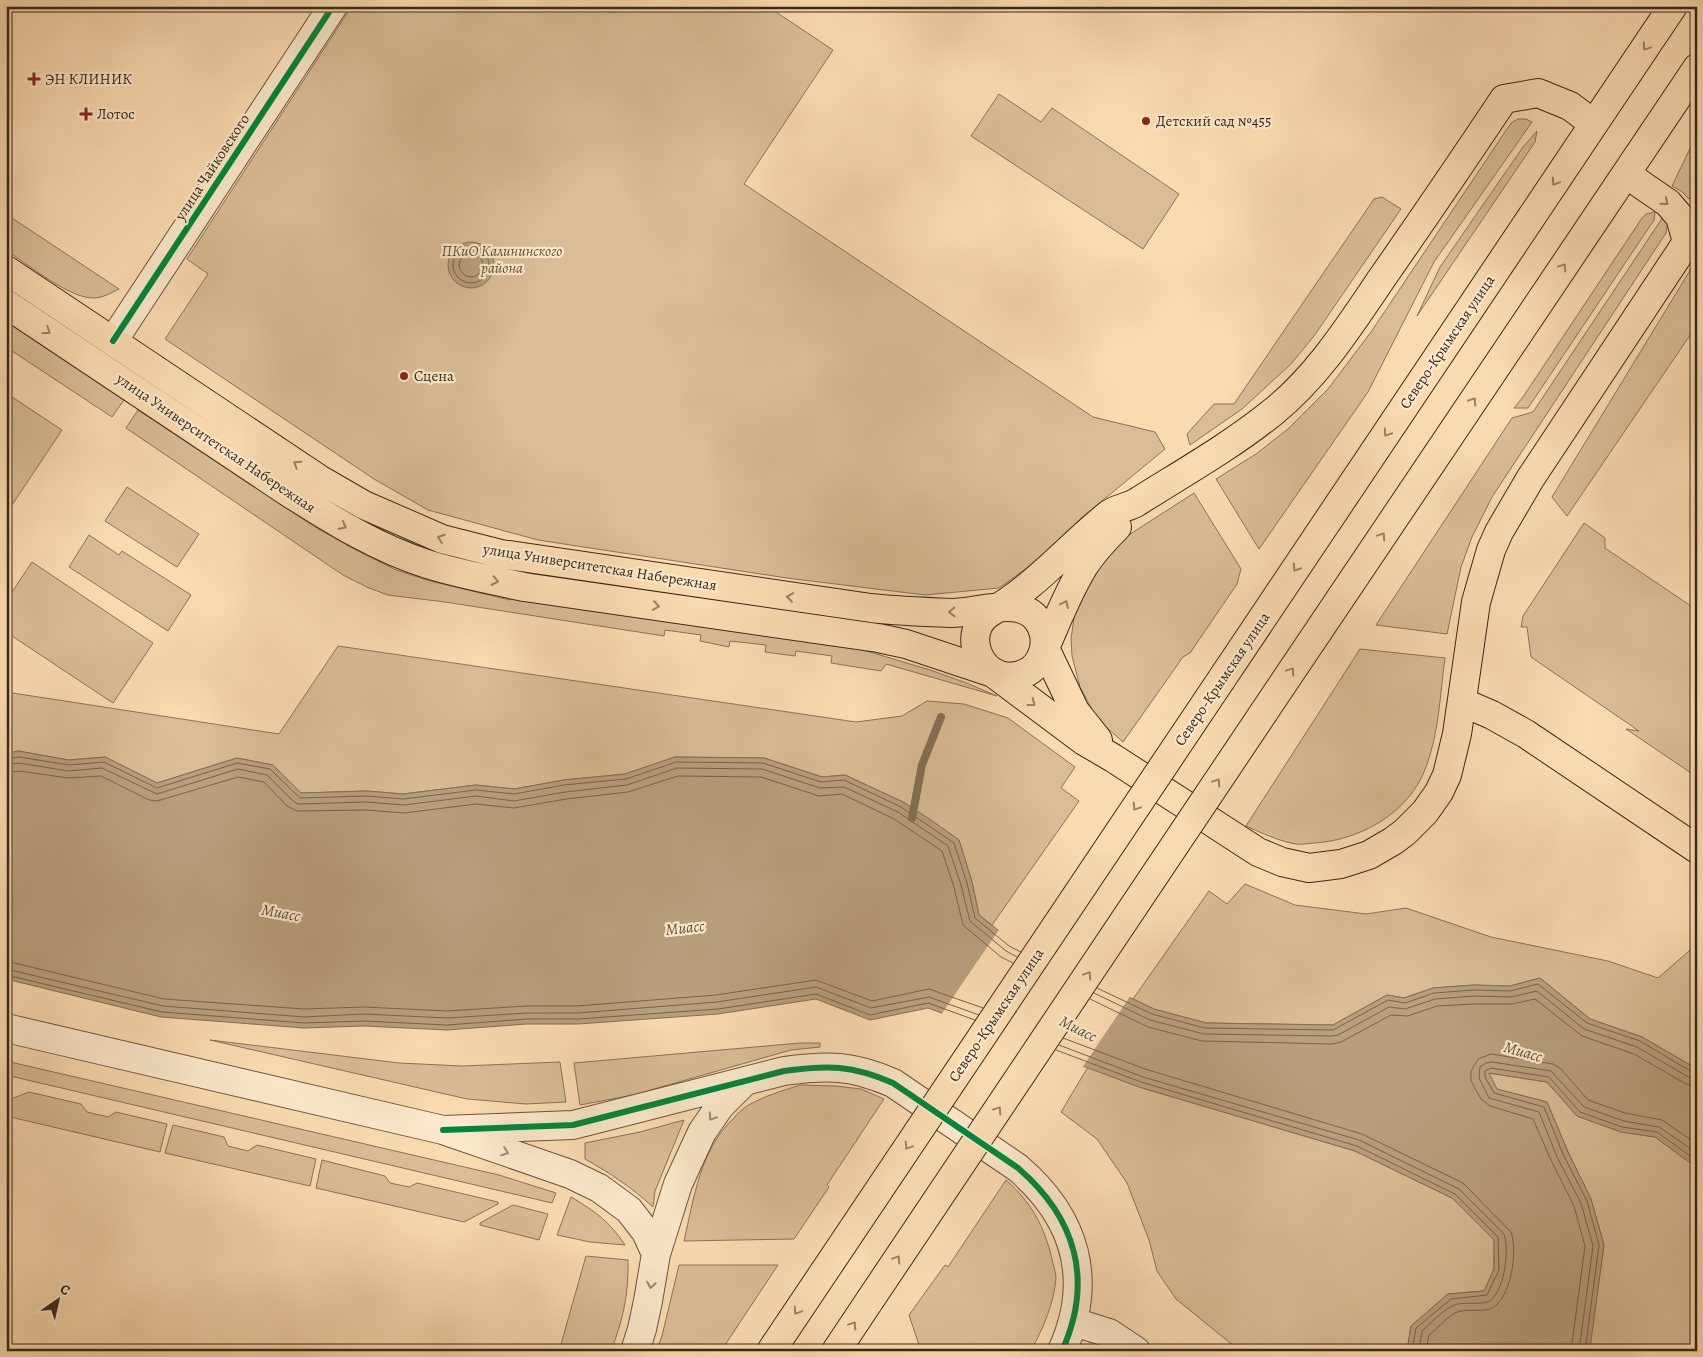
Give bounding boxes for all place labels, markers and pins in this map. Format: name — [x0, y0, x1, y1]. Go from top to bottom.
place label: ЭН КЛИНИК — [45, 69, 132, 89]
marker: ЭН КЛИНИК — [27, 72, 41, 86]
place label: Лотос — [97, 104, 135, 124]
marker: Лотос — [79, 107, 93, 121]
place label: Детский сад №455 — [1156, 111, 1272, 131]
marker: Детский сад №455 — [1140, 115, 1152, 127]
place label: Сцена — [414, 366, 454, 386]
marker: Сцена — [398, 370, 410, 382]

